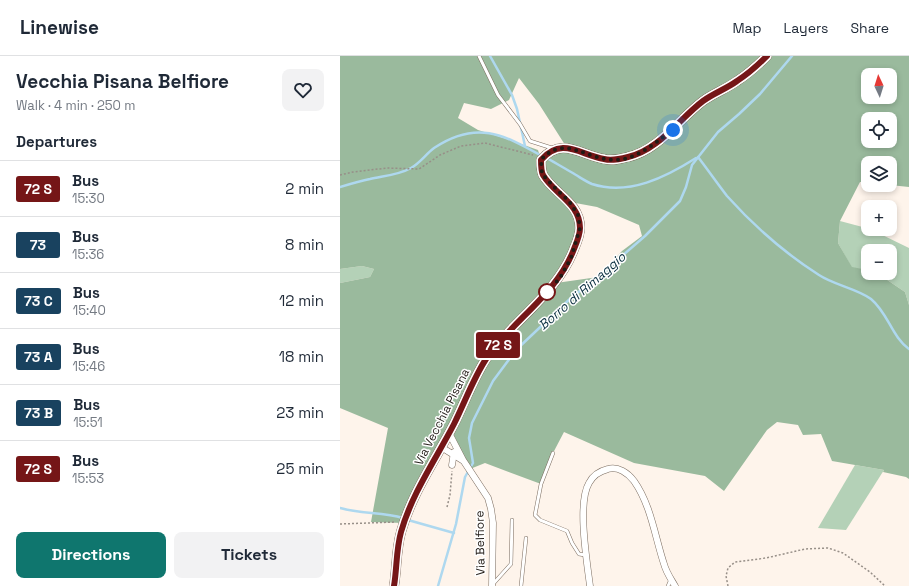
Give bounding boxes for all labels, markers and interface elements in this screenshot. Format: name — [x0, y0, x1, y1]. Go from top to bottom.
text: Linewise — [20, 15, 99, 40]
text: Map — [732, 19, 762, 37]
text: Layers — [784, 19, 828, 37]
text: Share — [850, 19, 889, 37]
north arrow — [861, 68, 897, 104]
map controls — [861, 68, 897, 280]
text: Vecchia Pisana Belfiore — [16, 69, 229, 94]
button: heart — [282, 69, 324, 111]
text: Walk · 4 min · 250 m — [16, 97, 135, 114]
button: locate — [861, 112, 897, 148]
your location — [663, 120, 683, 140]
text: Departures — [16, 132, 97, 151]
button: layers — [861, 156, 897, 192]
text: Bus — [72, 171, 99, 190]
text: 2 min — [285, 179, 324, 198]
text: 72 S — [24, 180, 52, 198]
text: 15:30 — [72, 190, 105, 207]
button: + — [861, 200, 897, 236]
text: Bus — [72, 227, 99, 246]
text: 8 min — [285, 235, 324, 254]
text: 73 — [30, 236, 46, 254]
button: − — [861, 244, 897, 280]
text: 15:36 — [72, 246, 104, 263]
water label: Borro di Rimaggio — [535, 248, 630, 334]
text: Bus — [73, 283, 100, 302]
unlabelled marker — [538, 283, 556, 301]
text: 12 min — [279, 291, 324, 310]
text: 73 C — [24, 292, 53, 310]
text: 15:40 — [73, 302, 106, 319]
line badge: 72 S — [470, 332, 526, 358]
text: 72 S — [484, 336, 512, 354]
text: Bus — [73, 339, 100, 358]
text: 18 min — [279, 347, 324, 366]
text: 73 A — [24, 348, 53, 366]
text: 15:46 — [73, 358, 105, 375]
street label: Via Vecchia Pisana — [411, 366, 473, 468]
text: Bus — [73, 395, 100, 414]
text: 23 min — [276, 403, 324, 422]
text: 73 B — [24, 404, 53, 422]
text: 15:51 — [73, 414, 103, 431]
text: Bus — [72, 451, 99, 470]
text: 25 min — [276, 459, 324, 478]
text: 72 S — [24, 460, 52, 478]
text: 15:53 — [72, 470, 104, 487]
street label: Via Belfiore — [471, 510, 489, 576]
button: Directions — [16, 532, 166, 578]
button: Tickets — [174, 532, 324, 578]

